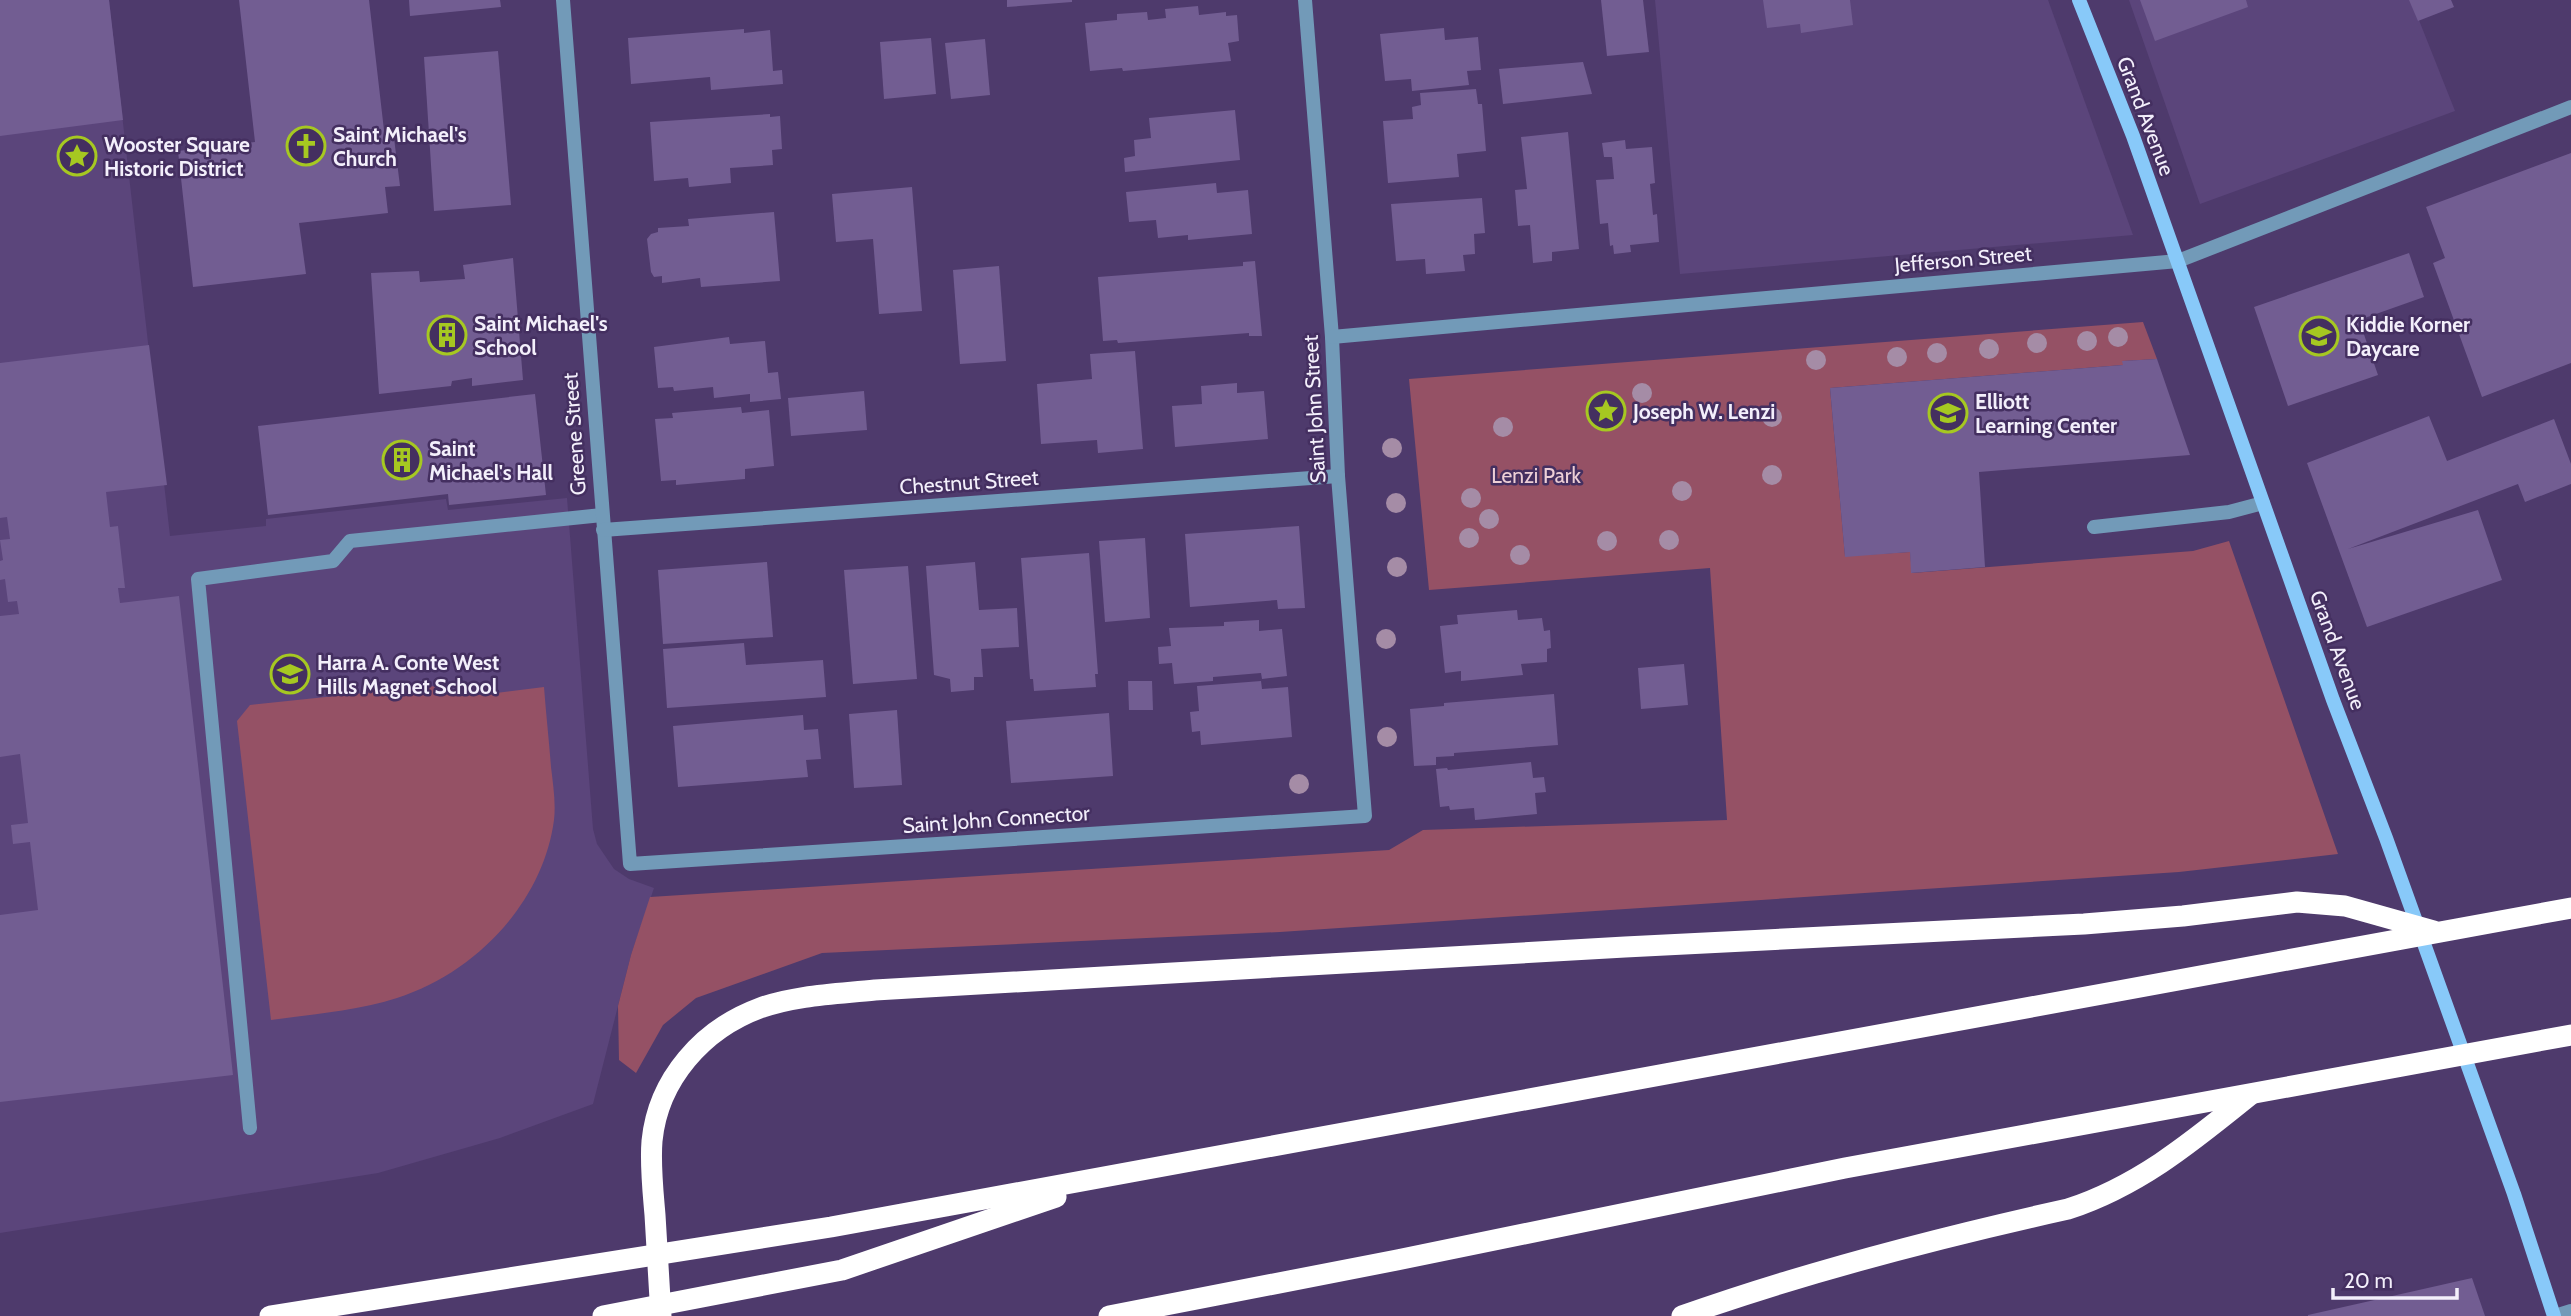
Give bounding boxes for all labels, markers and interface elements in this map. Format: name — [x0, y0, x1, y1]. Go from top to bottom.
street label: Grand Avenue — [2112, 53, 2180, 179]
place label: Saint Michael's Church — [333, 122, 467, 171]
church icon: Saint Michael's Church — [285, 125, 327, 167]
place label: Wooster Square Historic District — [104, 132, 250, 181]
place icon: Wooster Square Historic District — [56, 135, 98, 177]
street label: Jefferson Street — [1892, 241, 2033, 278]
place label: Saint Michael's School — [474, 311, 608, 360]
place label: Kiddie Korner Daycare — [2346, 312, 2470, 361]
building icon: Saint Michael's School — [426, 314, 468, 356]
school or university icon: Kiddie Korner Daycare — [2298, 315, 2340, 357]
street label: Saint John Street — [1298, 334, 1330, 484]
street label: Greene Street — [557, 372, 591, 496]
place label: Elliott Learning Center — [1975, 389, 2117, 438]
place icon: Joseph W. Lenzi — [1585, 390, 1627, 432]
school or university icon: Elliott Learning Center — [1927, 392, 1969, 434]
place label: Joseph W. Lenzi — [1632, 399, 1775, 424]
place label: Saint Michael's Hall — [429, 436, 553, 485]
building icon: Saint Michael's Hall — [381, 439, 423, 481]
park label: Lenzi Park — [1491, 463, 1581, 488]
street label: Chestnut Street — [899, 465, 1039, 499]
street label: Grand Avenue — [2305, 587, 2371, 713]
place label: Harra A. Conte West Hills Magnet School — [317, 650, 499, 699]
school or university icon: Harra A. Conte West Hills Magnet School — [269, 653, 311, 695]
street label: Saint John Connector — [901, 800, 1091, 838]
scale bar — [2333, 1256, 2457, 1300]
text: 20 m — [2344, 1268, 2393, 1293]

